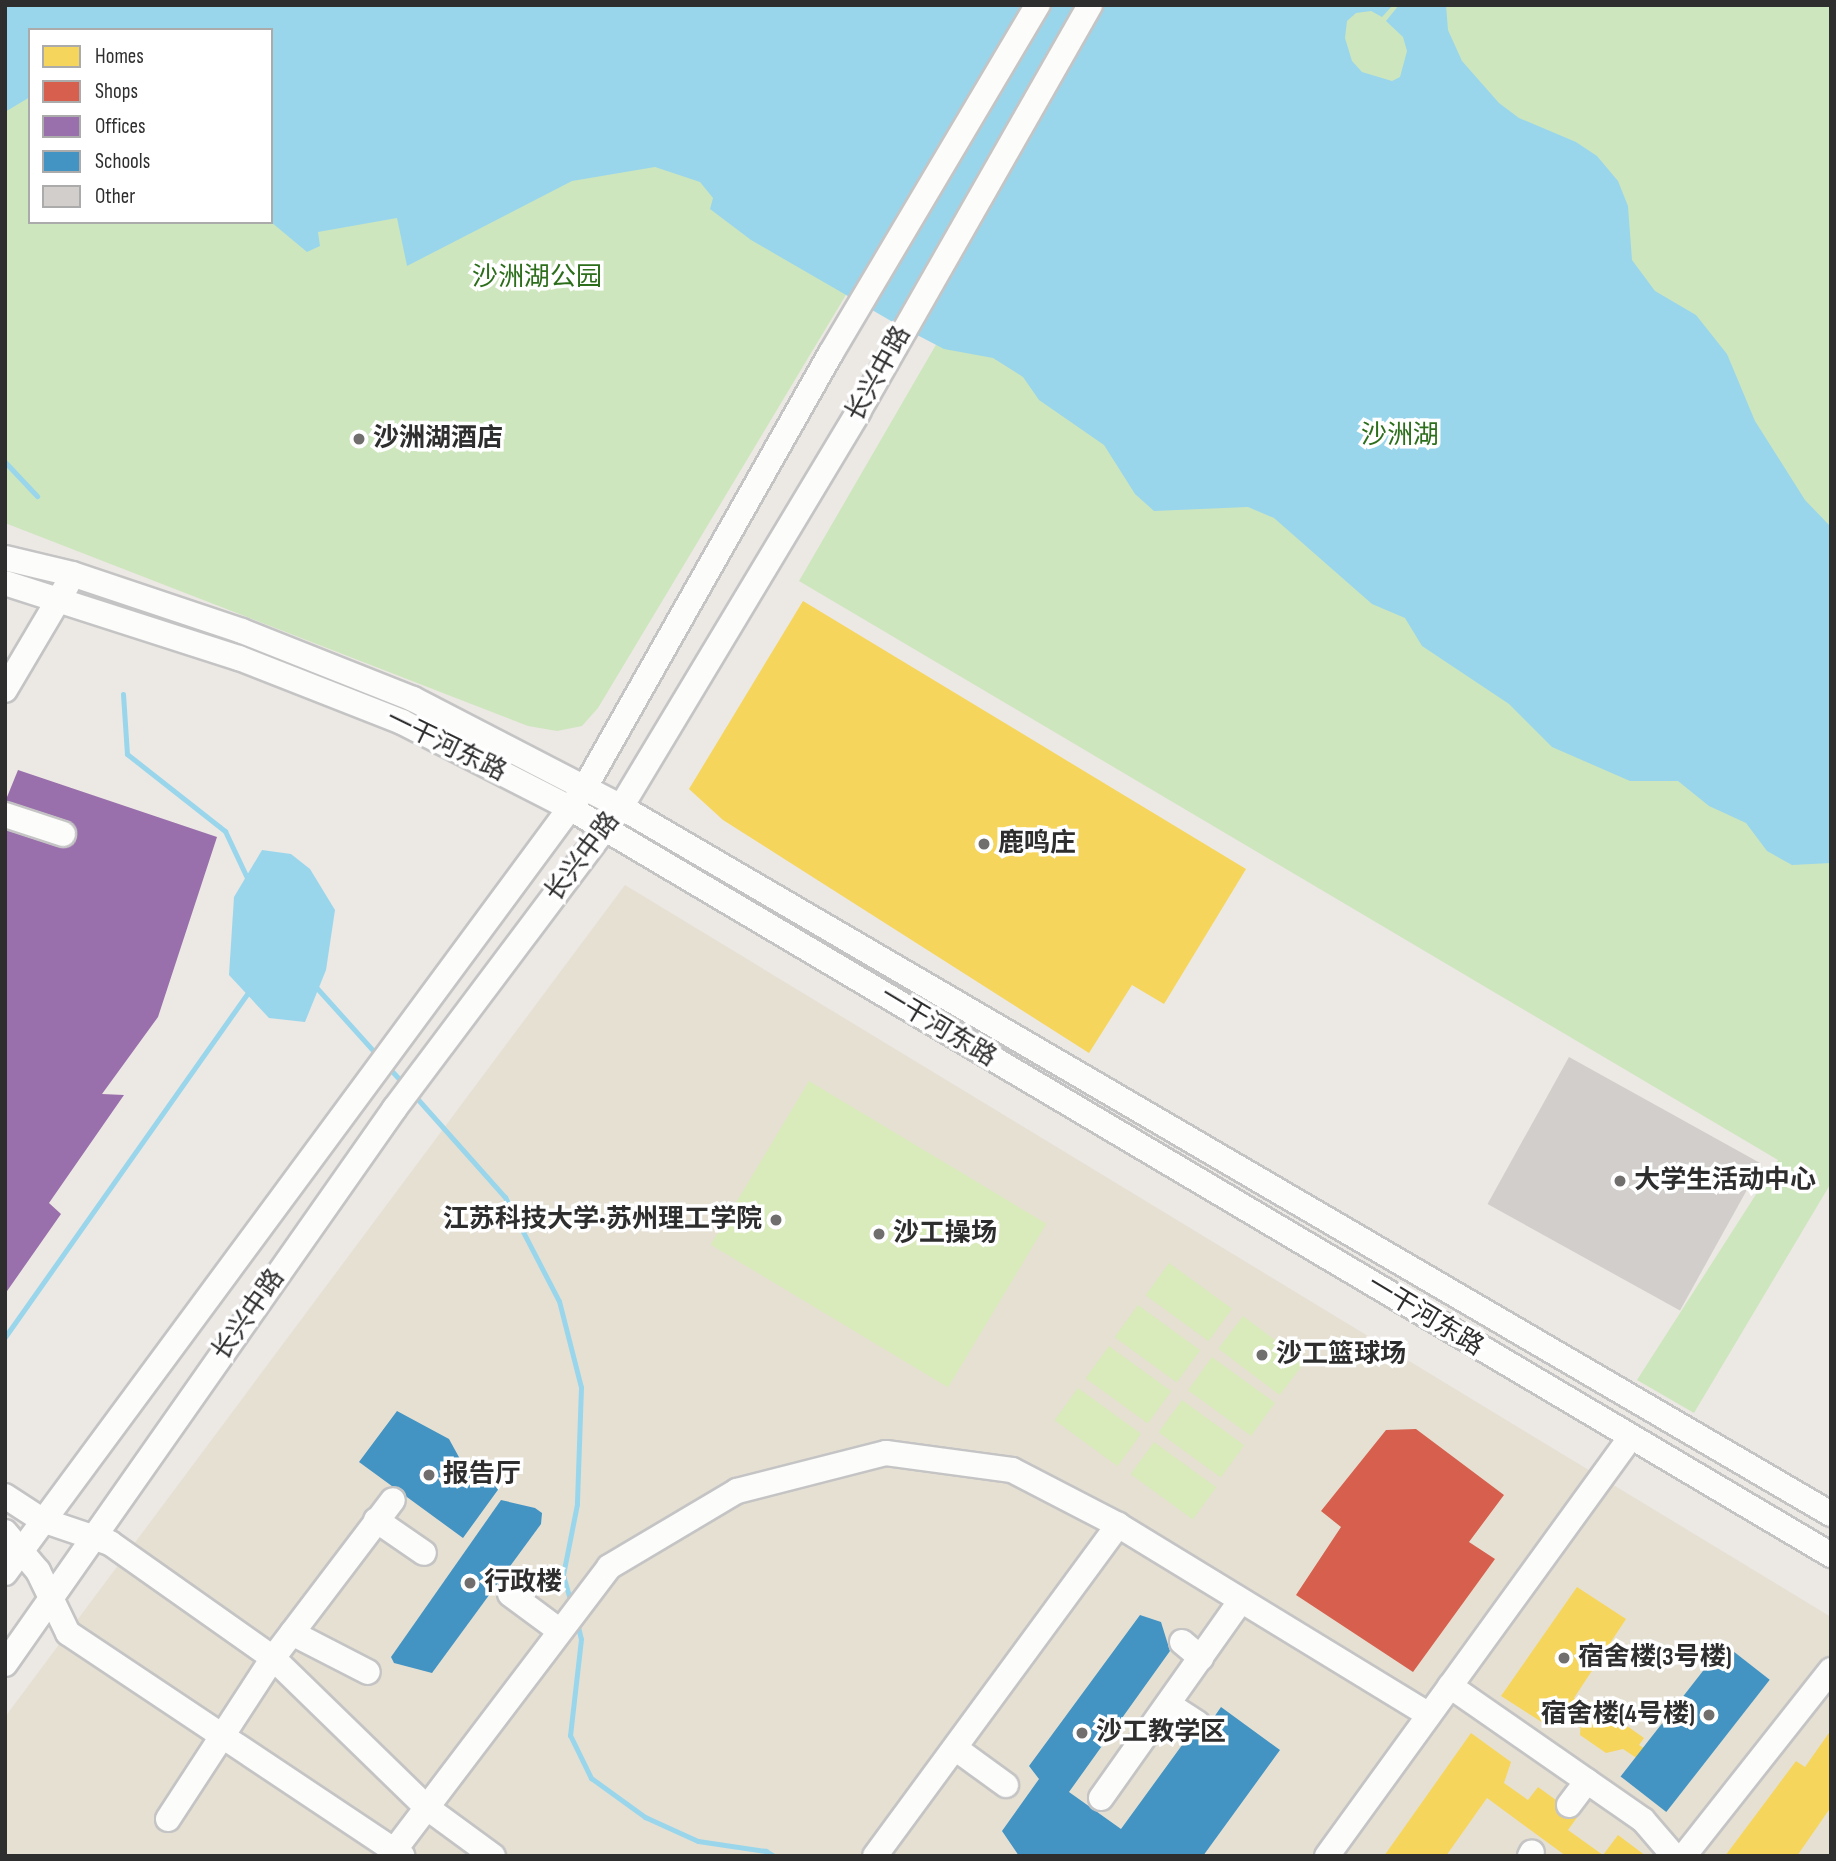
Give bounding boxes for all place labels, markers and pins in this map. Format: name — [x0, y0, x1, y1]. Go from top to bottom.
place label: 沙洲湖酒店 — [373, 423, 503, 455]
marker: 沙洲湖酒店 — [351, 431, 367, 447]
place label: 鹿鸣庄 — [998, 828, 1076, 860]
marker: 鹿鸣庄 — [976, 836, 992, 852]
place label: 大学生活动中心 — [1634, 1165, 1816, 1197]
marker: 大学生活动中心 — [1612, 1173, 1628, 1189]
place label: 江苏科技大学•苏州理工学院 — [443, 1204, 762, 1236]
marker: 江苏科技大学•苏州理工学院 — [768, 1212, 784, 1228]
place label: 沙工操场 — [893, 1218, 997, 1250]
marker: 沙工操场 — [871, 1226, 887, 1242]
place label: 沙工篮球场 — [1276, 1339, 1406, 1371]
marker: 沙工篮球场 — [1254, 1347, 1270, 1363]
place label: 报告厅 — [443, 1459, 521, 1491]
marker: 报告厅 — [421, 1467, 437, 1483]
place label: 行政楼 — [484, 1567, 562, 1599]
marker: 行政楼 — [462, 1575, 478, 1591]
place label: 宿舍楼(3号楼) — [1578, 1642, 1732, 1674]
marker: 宿舍楼(3号楼) — [1556, 1650, 1572, 1666]
place label: 宿舍楼(4号楼) — [1541, 1699, 1695, 1731]
marker: 宿舍楼(4号楼) — [1701, 1707, 1717, 1723]
place label: 沙工教学区 — [1096, 1717, 1226, 1749]
marker: 沙工教学区 — [1074, 1725, 1090, 1741]

